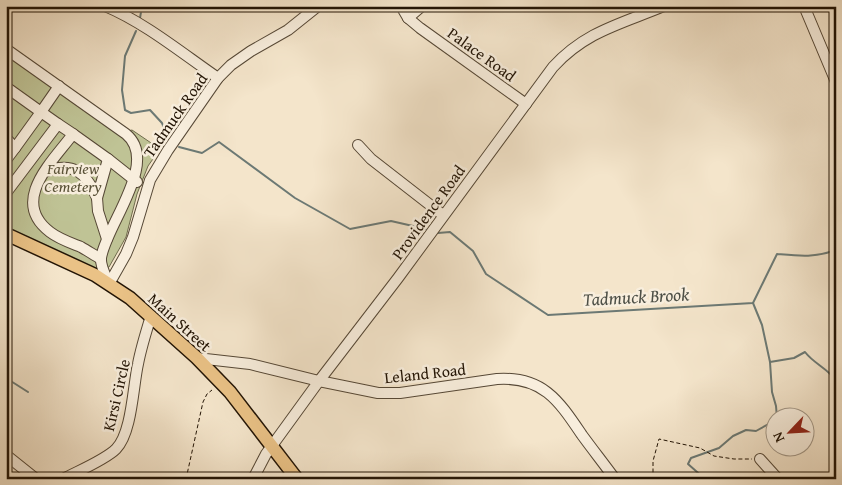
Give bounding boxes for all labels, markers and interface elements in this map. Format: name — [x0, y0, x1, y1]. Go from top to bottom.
street label: Palace Road — [443, 21, 522, 87]
street label: Tadmuck Road — [137, 68, 213, 162]
park label: Fairview Cemetery — [44, 156, 102, 198]
street label: Providence Road — [385, 159, 471, 264]
water label: Tadmuck Brook — [582, 280, 691, 313]
street label: Main Street — [143, 287, 217, 357]
street label: Kirsi Circle — [96, 357, 136, 433]
street label: Leland Road — [383, 357, 467, 389]
north arrow — [764, 408, 814, 458]
text: N — [767, 428, 789, 446]

